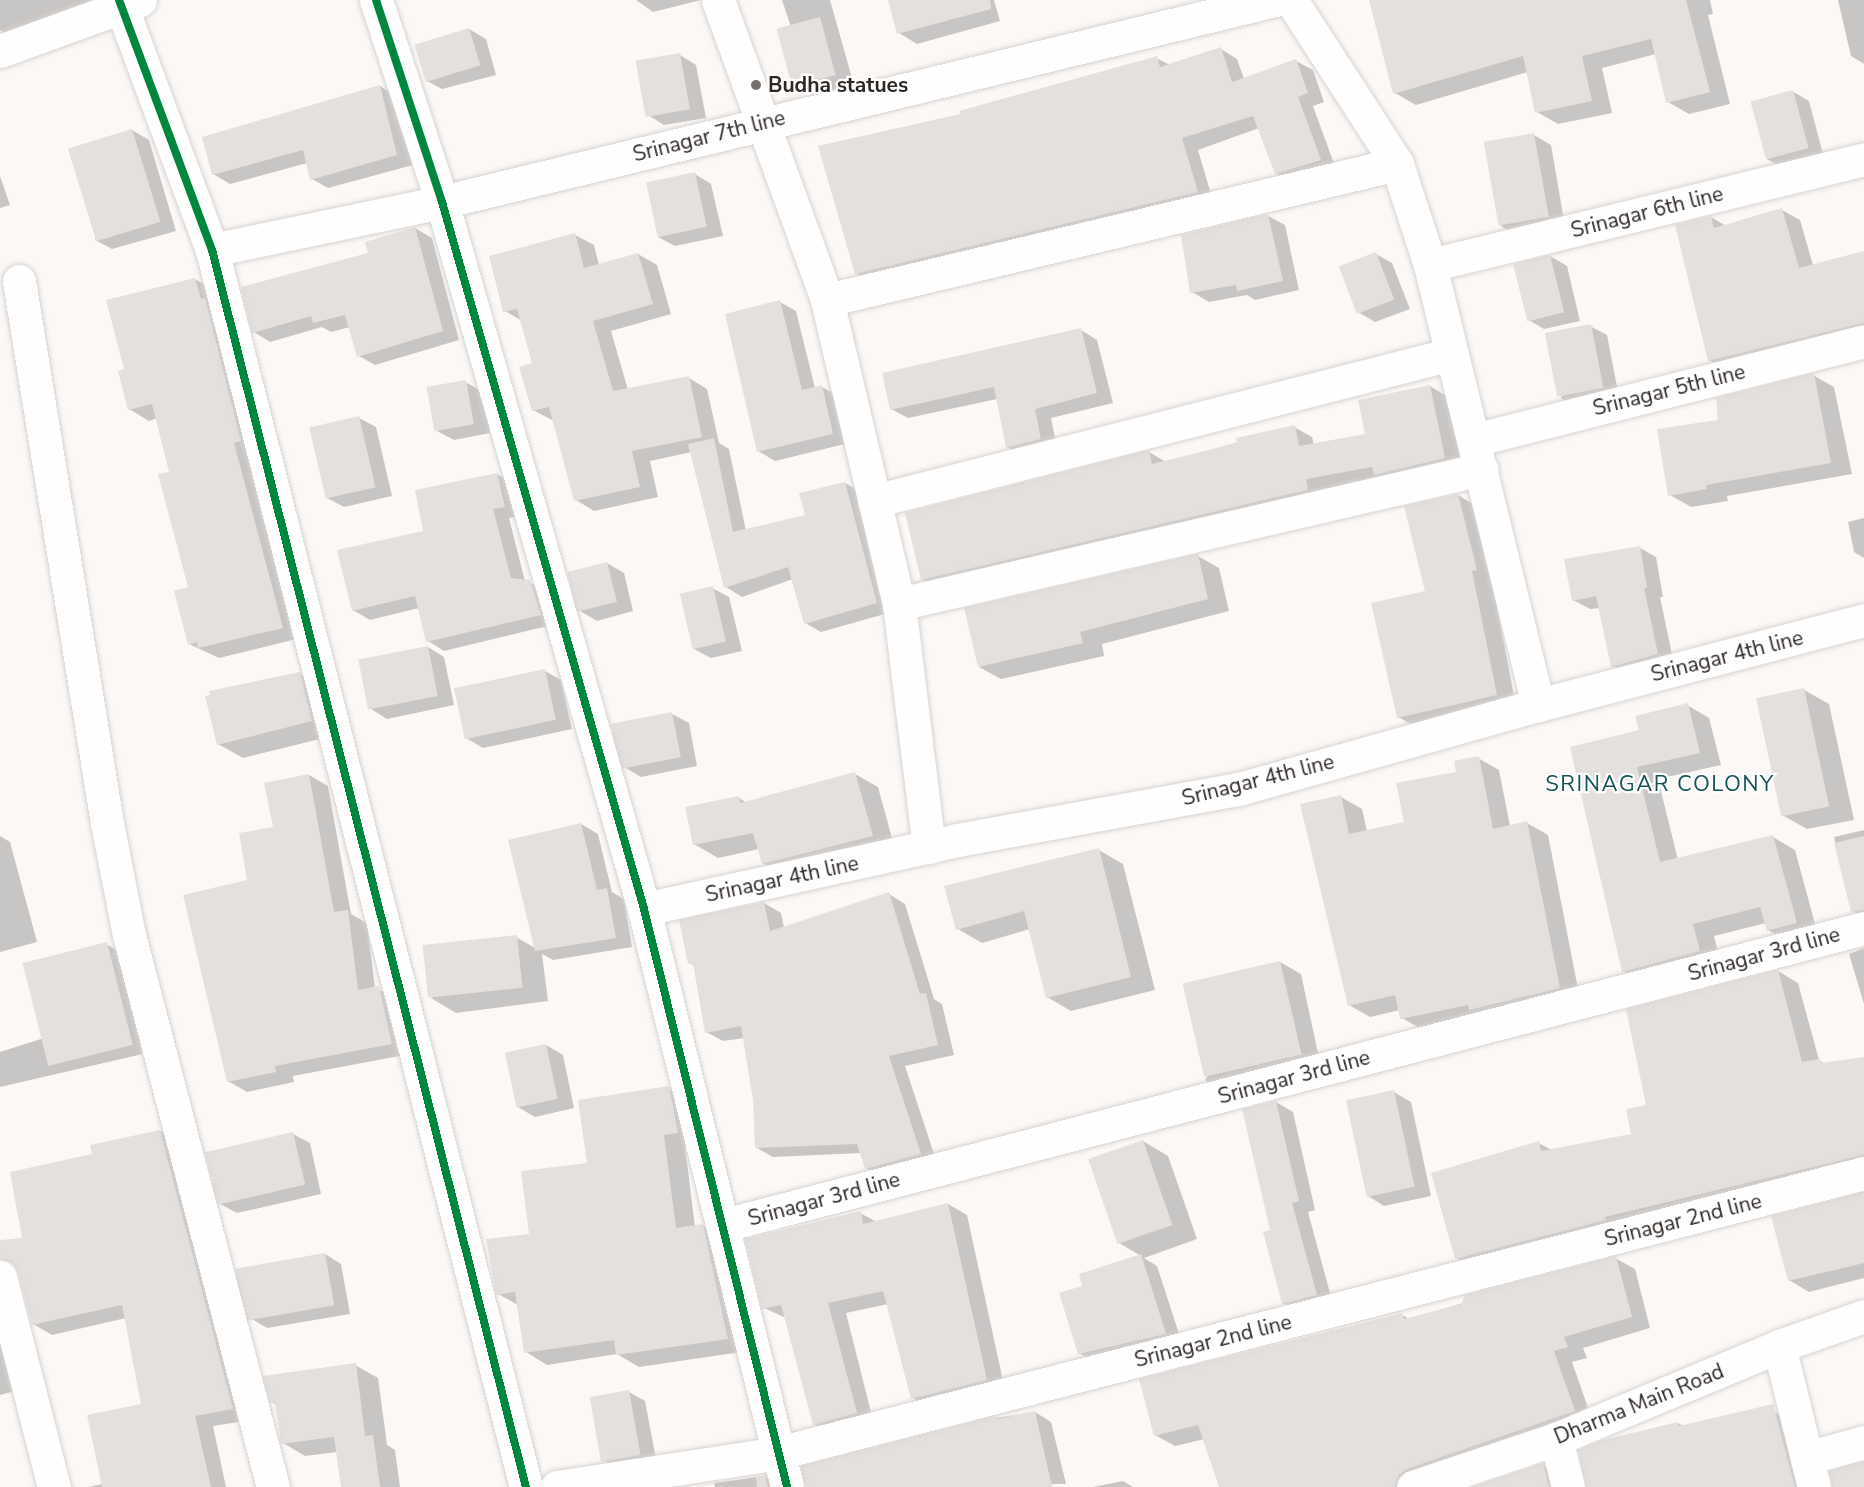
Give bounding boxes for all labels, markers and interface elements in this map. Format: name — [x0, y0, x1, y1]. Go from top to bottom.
place label: Budha statues — [768, 72, 908, 98]
marker: Budha statues — [749, 78, 763, 92]
street label: Srinagar 7th line — [630, 105, 788, 167]
street label: Srinagar 6th line — [1568, 181, 1726, 243]
street label: Srinagar 5th line — [1590, 359, 1748, 421]
street label: Srinagar 4th line — [1648, 625, 1806, 687]
street label: Srinagar 4th line — [1179, 749, 1337, 811]
district label: SRINAGAR COLONY — [1545, 772, 1775, 798]
street label: Srinagar 4th line — [703, 850, 861, 908]
street label: Srinagar 3rd line — [1685, 922, 1843, 986]
street label: Srinagar 3rd line — [1215, 1045, 1373, 1109]
street label: Srinagar 3rd line — [745, 1167, 903, 1231]
street label: Srinagar 2nd line — [1602, 1188, 1764, 1252]
street label: Srinagar 2nd line — [1132, 1309, 1294, 1373]
street label: Dharma Main Road — [1550, 1358, 1728, 1450]

